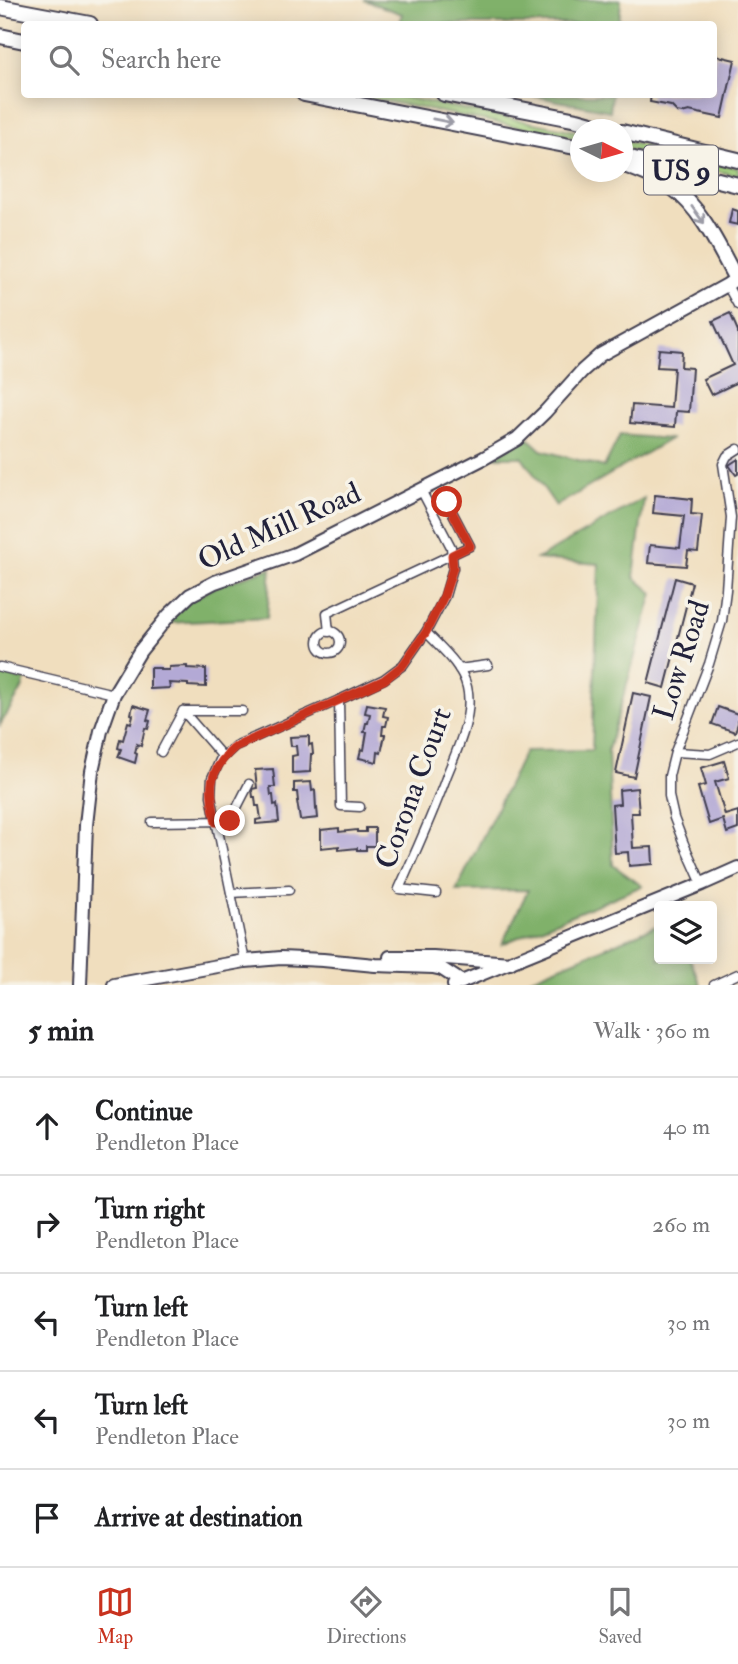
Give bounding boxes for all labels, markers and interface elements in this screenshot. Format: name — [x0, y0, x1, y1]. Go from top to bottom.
search box — [21, 21, 717, 98]
icon: search — [45, 41, 83, 79]
text: Search here — [101, 44, 221, 76]
one-way arrow — [431, 115, 454, 129]
north arrow — [570, 119, 633, 182]
road number: US 9 — [644, 146, 718, 194]
one-way arrow — [691, 205, 705, 224]
street label: Old Mill Road — [192, 474, 367, 579]
route start — [431, 486, 462, 517]
street label: Low Road — [645, 595, 718, 725]
street label: Corona Court — [367, 702, 460, 874]
route end — [214, 805, 245, 836]
map controls — [654, 901, 717, 964]
button: layers — [654, 901, 717, 964]
text: 5 min — [28, 1012, 94, 1049]
text: Walk · 360 m — [593, 1016, 710, 1045]
text: Continue — [95, 1096, 193, 1128]
icon: ahead — [28, 1107, 66, 1145]
text: 40 m — [663, 1112, 710, 1141]
text: Pendleton Place — [95, 1128, 239, 1157]
text: Turn right — [95, 1194, 205, 1226]
icon: right — [28, 1205, 66, 1243]
text: 260 m — [652, 1210, 710, 1239]
text: Pendleton Place — [95, 1226, 239, 1255]
text: Turn left — [95, 1292, 188, 1324]
icon: left — [28, 1303, 66, 1341]
text: 30 m — [667, 1308, 710, 1337]
text: Pendleton Place — [95, 1324, 239, 1353]
text: Turn left — [95, 1390, 188, 1422]
icon: left — [28, 1401, 66, 1439]
text: 30 m — [667, 1406, 710, 1435]
text: Pendleton Place — [95, 1422, 239, 1451]
icon: arrive — [28, 1499, 66, 1537]
text: Arrive at destination — [95, 1502, 303, 1534]
tab: Map — [96, 1583, 134, 1649]
tab: Directions — [326, 1583, 406, 1649]
tab: Saved — [598, 1583, 642, 1649]

